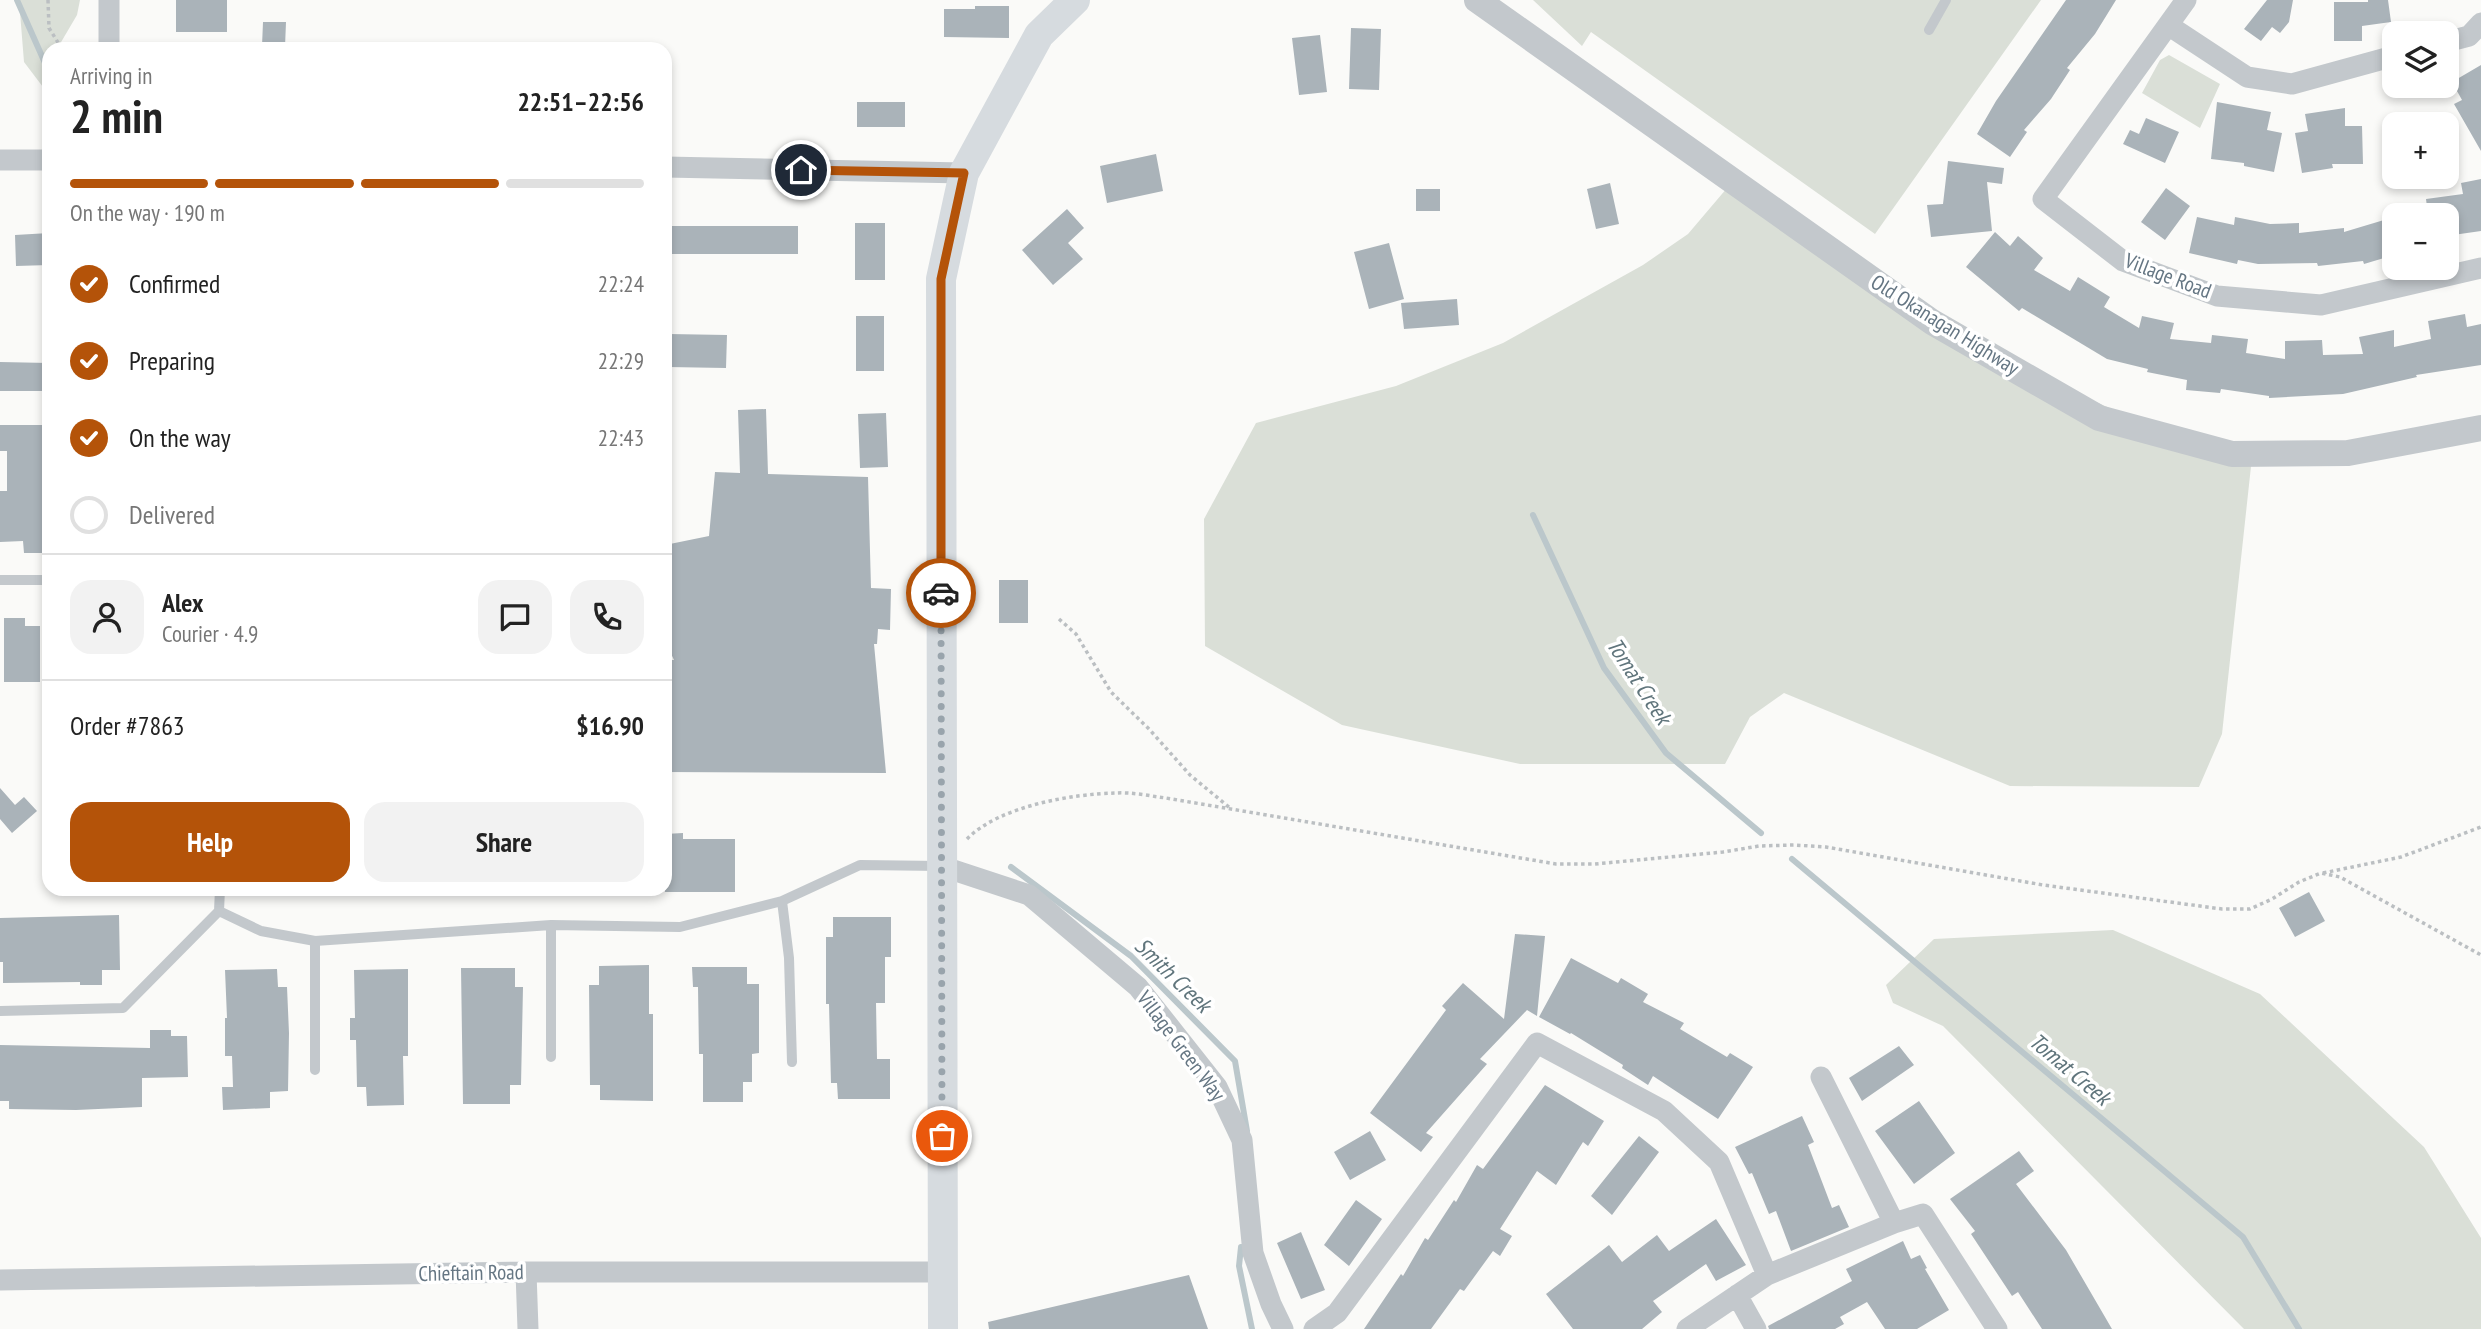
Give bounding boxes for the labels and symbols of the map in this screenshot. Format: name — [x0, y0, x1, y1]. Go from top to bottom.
pin — [771, 140, 831, 200]
street label: Village Road — [2120, 246, 2215, 304]
street label: Old Okanagan Highway — [1866, 268, 2024, 381]
courier — [906, 558, 976, 628]
water label: Tomat Creek — [1601, 632, 1680, 732]
water label: Smith Creek — [1129, 931, 1220, 1020]
street label: Village Green Way — [1131, 984, 1232, 1106]
water label: Tomat Creek — [2024, 1026, 2119, 1113]
pin — [912, 1106, 972, 1166]
street label: Chieftain Road — [418, 1258, 524, 1287]

